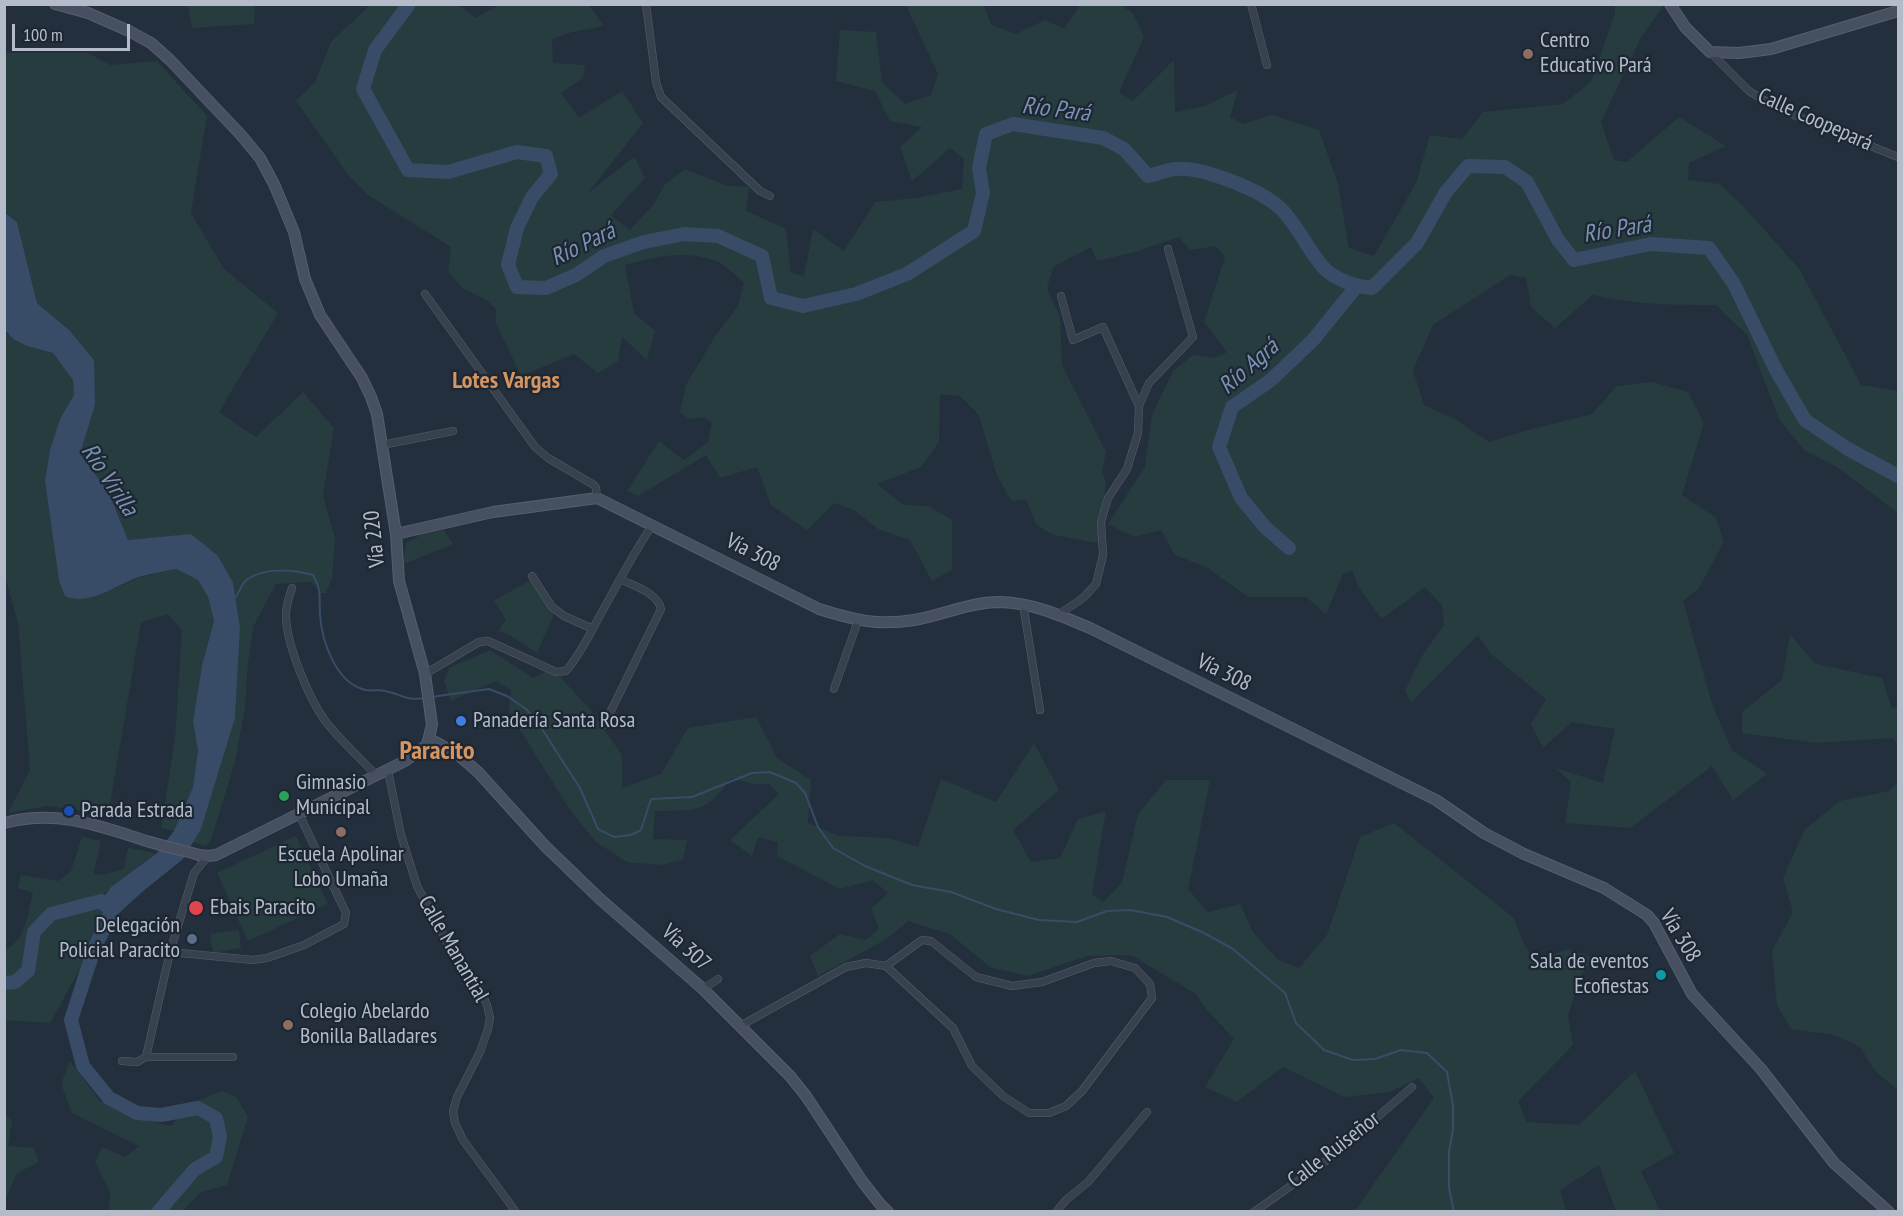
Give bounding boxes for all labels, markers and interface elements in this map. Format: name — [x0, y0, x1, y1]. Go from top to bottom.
scale bar — [15, 12, 134, 50]
text: 100 m — [23, 23, 63, 46]
place label: Centro Educativo Pará — [1540, 28, 1652, 80]
marker: Centro Educativo Pará — [1521, 47, 1535, 61]
street label: Calle Coopepará — [1753, 83, 1877, 157]
water label: Río Pará — [1020, 92, 1092, 128]
water label: Río Pará — [1581, 210, 1653, 250]
water label: Río Pará — [546, 217, 620, 273]
water label: Río Agrá — [1213, 333, 1285, 401]
district label: Lotes Vargas — [452, 367, 560, 395]
water label: Río Virilla — [74, 438, 144, 522]
street label: Vía 220 — [359, 509, 391, 569]
street label: Vía 308 — [721, 528, 785, 578]
street label: Vía 308 — [1192, 649, 1256, 697]
place label: Panadería Santa Rosa — [473, 708, 635, 734]
marker: Panadería Santa Rosa — [454, 714, 468, 728]
district label: Paracito — [400, 736, 474, 768]
place label: Gimnasio Municipal — [296, 770, 370, 822]
marker: Gimnasio Municipal — [277, 789, 291, 803]
place label: Parada Estrada — [81, 798, 193, 824]
marker: Parada Estrada — [62, 804, 76, 818]
marker: Escuela Apolinar Lobo Umaña — [334, 825, 348, 839]
place label: Escuela Apolinar Lobo Umaña — [278, 842, 404, 894]
street label: Calle Manantial — [412, 891, 494, 1007]
place label: Ebais Paracito — [210, 895, 316, 921]
marker: Ebais Paracito — [187, 899, 205, 917]
street label: Vía 308 — [1654, 905, 1706, 967]
place label: Delegación Policial Paracito — [59, 913, 180, 964]
street label: Vía 307 — [656, 919, 716, 977]
marker: Delegación Policial Paracito — [185, 932, 199, 946]
place label: Sala de eventos Ecofiestas — [1530, 949, 1649, 1000]
marker: Sala de eventos Ecofiestas — [1654, 968, 1668, 982]
place label: Colegio Abelardo Bonilla Balladares — [300, 999, 437, 1050]
marker: Colegio Abelardo Bonilla Balladares — [281, 1018, 295, 1032]
street label: Calle Ruiseñor — [1283, 1106, 1385, 1194]

